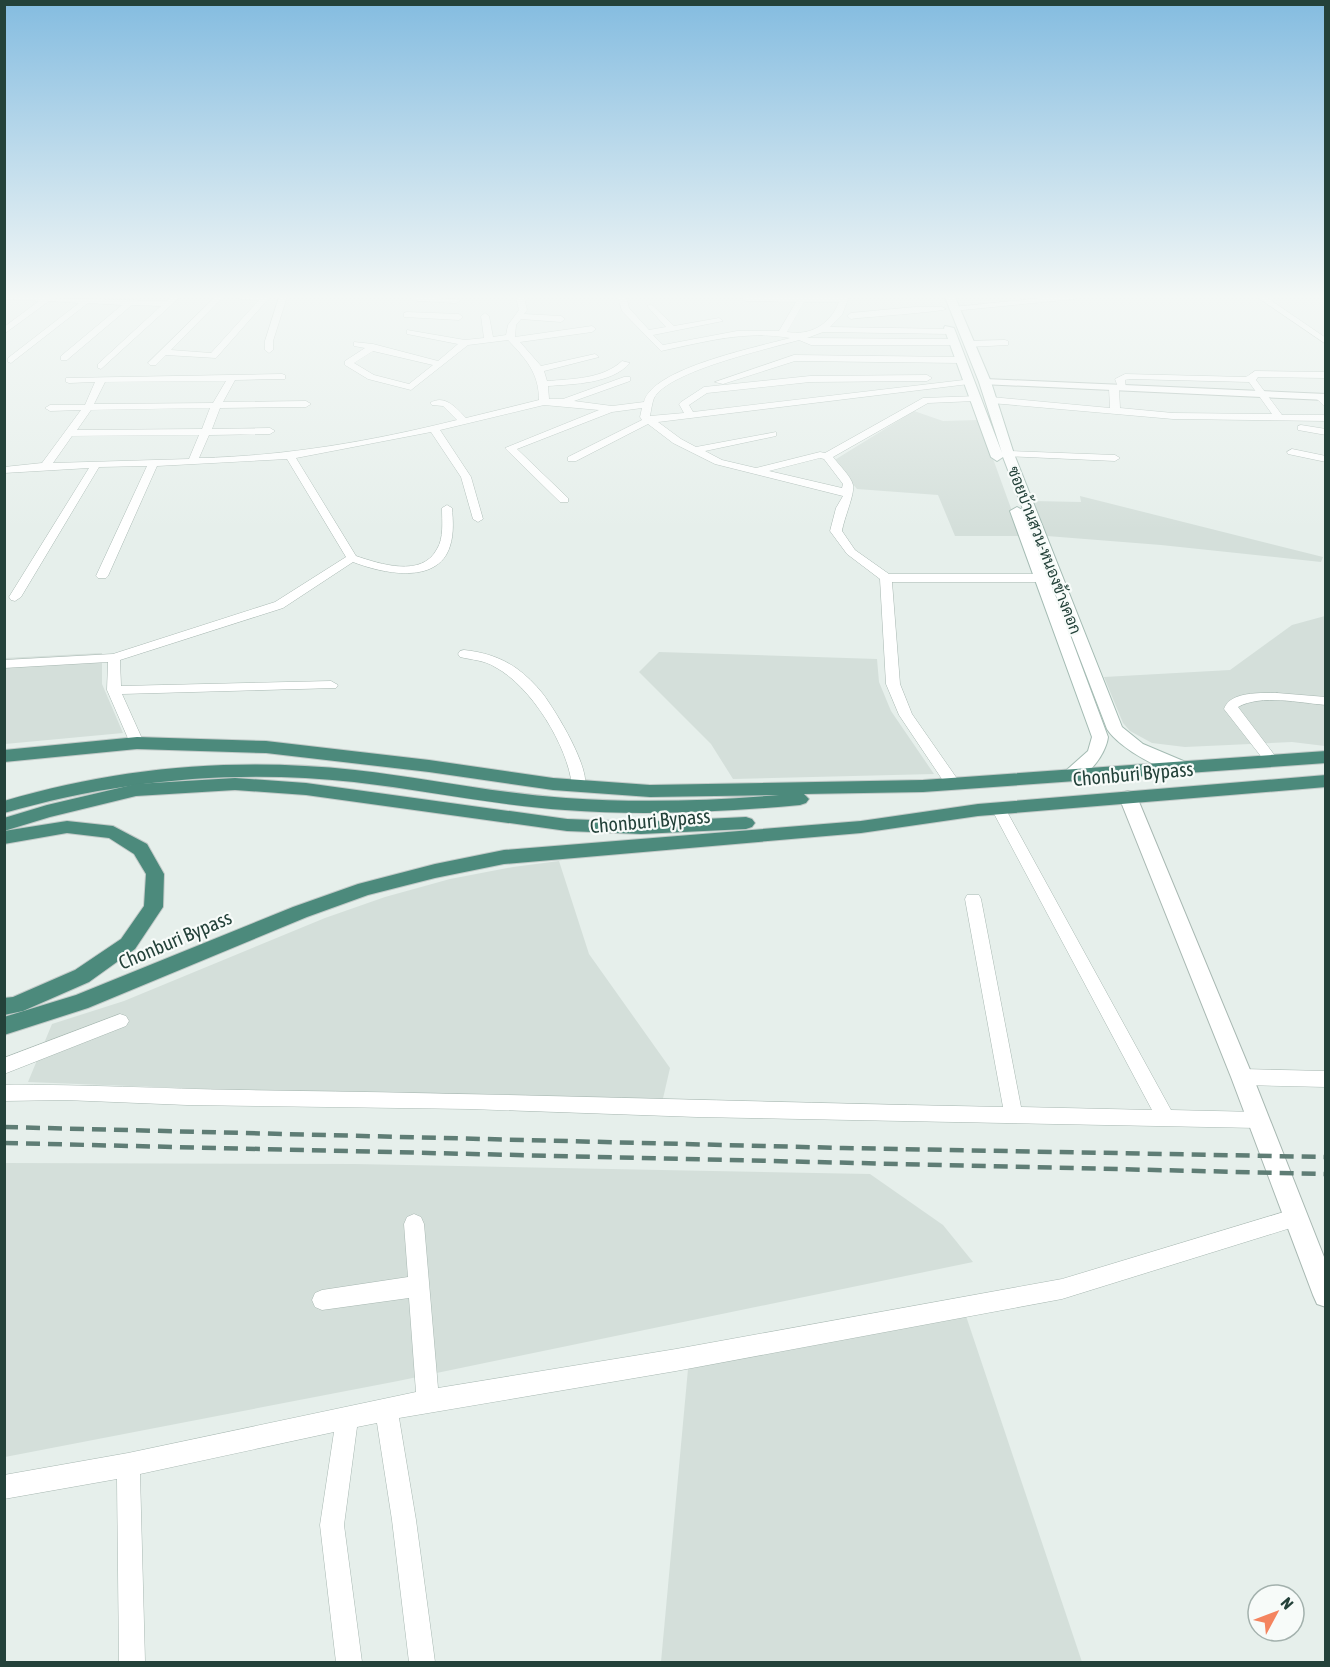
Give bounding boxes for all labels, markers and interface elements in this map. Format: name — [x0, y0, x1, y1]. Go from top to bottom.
street label: ซอยบ้านสวน-หนองข้างคอก — [1005, 463, 1086, 636]
street label: Chonburi Bypass — [1072, 757, 1194, 790]
street label: Chonburi Bypass — [589, 804, 711, 837]
street label: Chonburi Bypass — [115, 905, 235, 974]
north arrow — [1246, 1583, 1306, 1643]
text: N — [1277, 1594, 1297, 1613]

